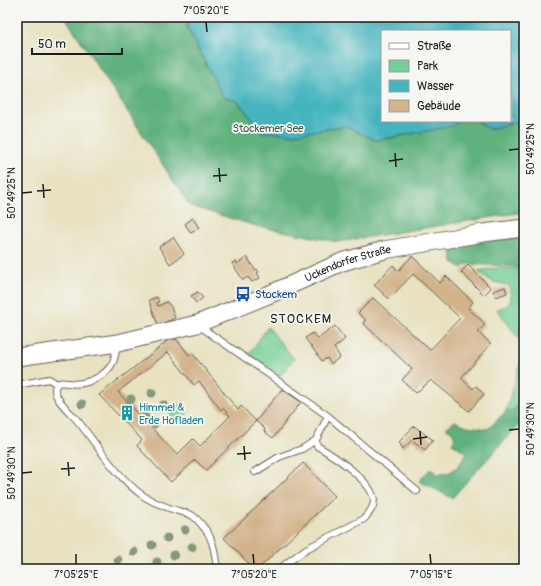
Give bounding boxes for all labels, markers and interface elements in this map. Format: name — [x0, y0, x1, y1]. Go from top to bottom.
text: 7°05'20"E — [183, 5, 229, 17]
scale bar — [32, 30, 122, 56]
legend — [381, 30, 511, 122]
text: 50 m — [38, 37, 66, 52]
text: Straße — [417, 39, 451, 54]
text: Park — [417, 59, 438, 74]
text: Wasser — [417, 79, 454, 94]
text: Gebäude — [417, 99, 461, 114]
park label: Stockemer See — [232, 122, 304, 135]
text: 50°49'25"N — [525, 123, 537, 175]
text: 50°49'25"N — [6, 167, 18, 219]
street label: Uckendorfer Straße — [302, 242, 392, 284]
bus stop icon: Stockem — [234, 285, 252, 303]
place label: Stockem — [255, 288, 297, 301]
district label: STOCKEM — [270, 311, 332, 327]
place label: Himmel & Erde Hofladen — [139, 401, 204, 427]
text: 50°49'30"N — [525, 402, 537, 455]
building icon: Himmel & Erde Hofladen — [118, 404, 136, 422]
text: 50°49'30"N — [6, 446, 18, 499]
text: 7°05'25"E — [54, 569, 98, 581]
text: 7°05'20"E — [231, 569, 277, 581]
text: 7°05'15"E — [410, 569, 452, 581]

